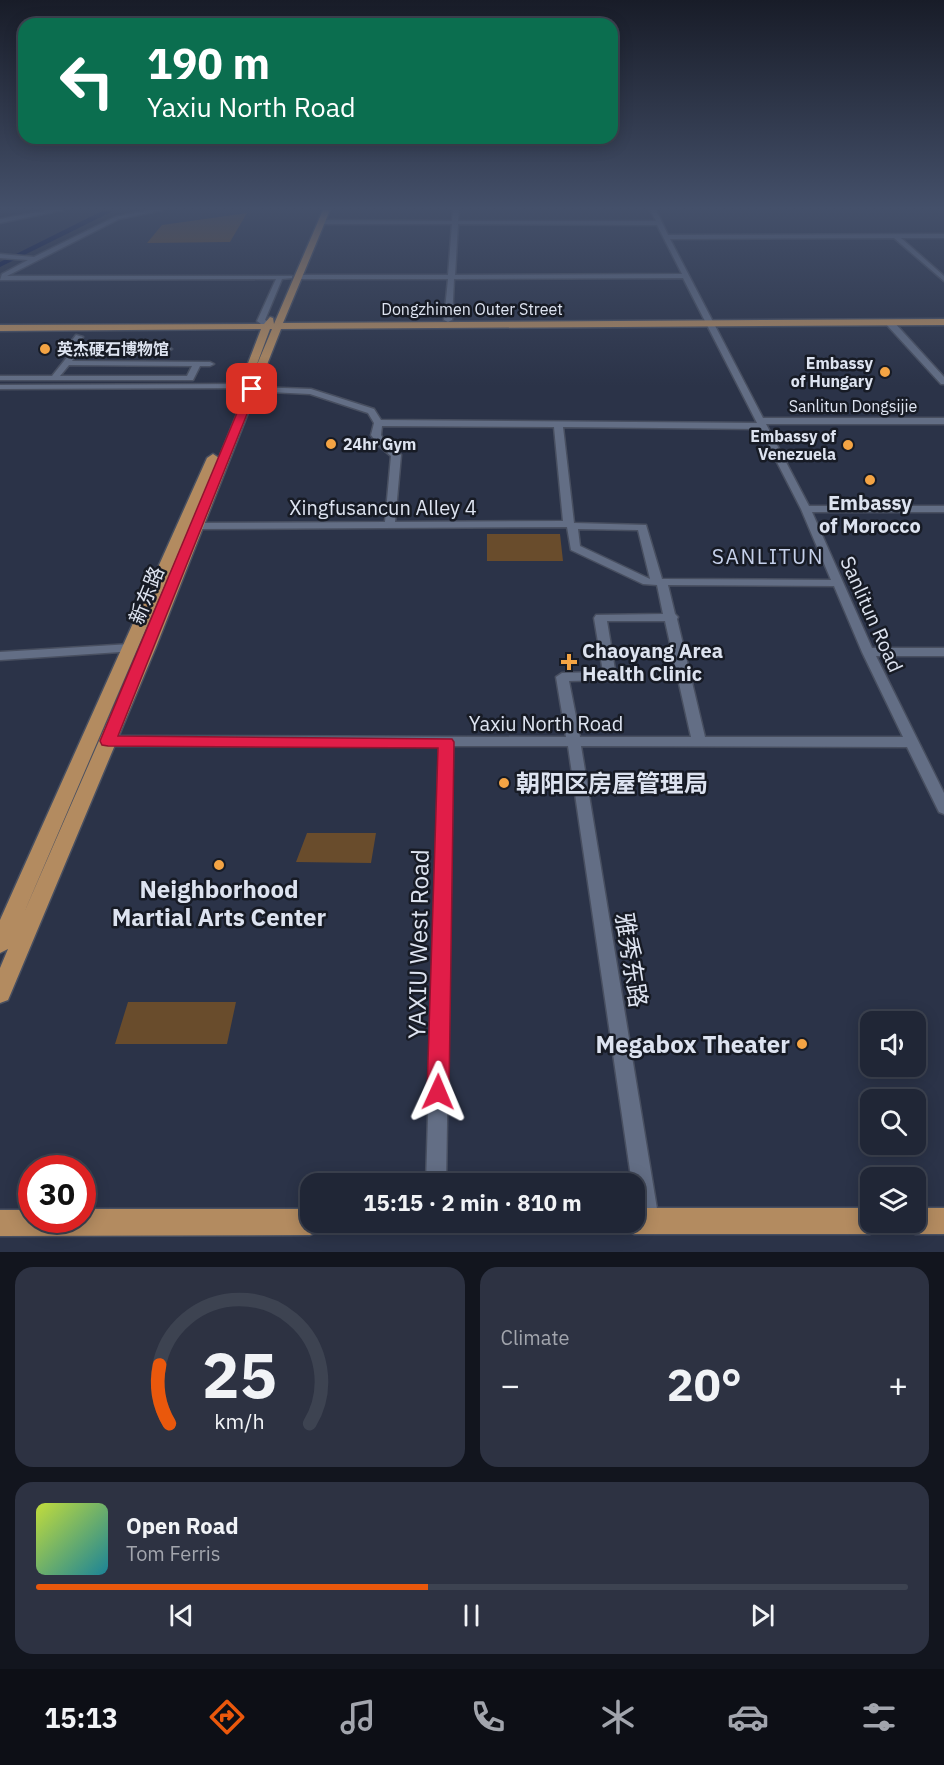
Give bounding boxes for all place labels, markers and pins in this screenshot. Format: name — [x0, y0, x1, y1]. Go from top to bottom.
place label: 英杰硬石博物馆 — [57, 339, 169, 359]
marker: 英杰硬石博物馆 — [38, 342, 52, 356]
place label: Embassy of Hungary — [791, 353, 873, 391]
pin — [226, 363, 277, 414]
marker: Embassy of Hungary — [878, 365, 892, 379]
place label: Embassy of Venezuela — [750, 426, 836, 464]
place label: 24hr Gym — [343, 434, 416, 454]
marker: 24hr Gym — [324, 437, 338, 451]
marker: Embassy of Venezuela — [841, 438, 855, 452]
marker: Embassy of Morocco — [863, 473, 877, 487]
place label: Embassy of Morocco — [819, 489, 921, 539]
place label: Chaoyang Area Health Clinic — [582, 637, 723, 687]
marker: Chaoyang Area Health Clinic — [560, 653, 578, 671]
place label: 朝阳区房屋管理局 — [516, 767, 708, 799]
marker: 朝阳区房屋管理局 — [497, 776, 511, 790]
marker: Neighborhood Martial Arts Center — [212, 858, 226, 872]
place label: Neighborhood Martial Arts Center — [112, 873, 327, 933]
place label: Megabox Theater — [596, 1028, 790, 1060]
marker: Megabox Theater — [795, 1037, 809, 1051]

